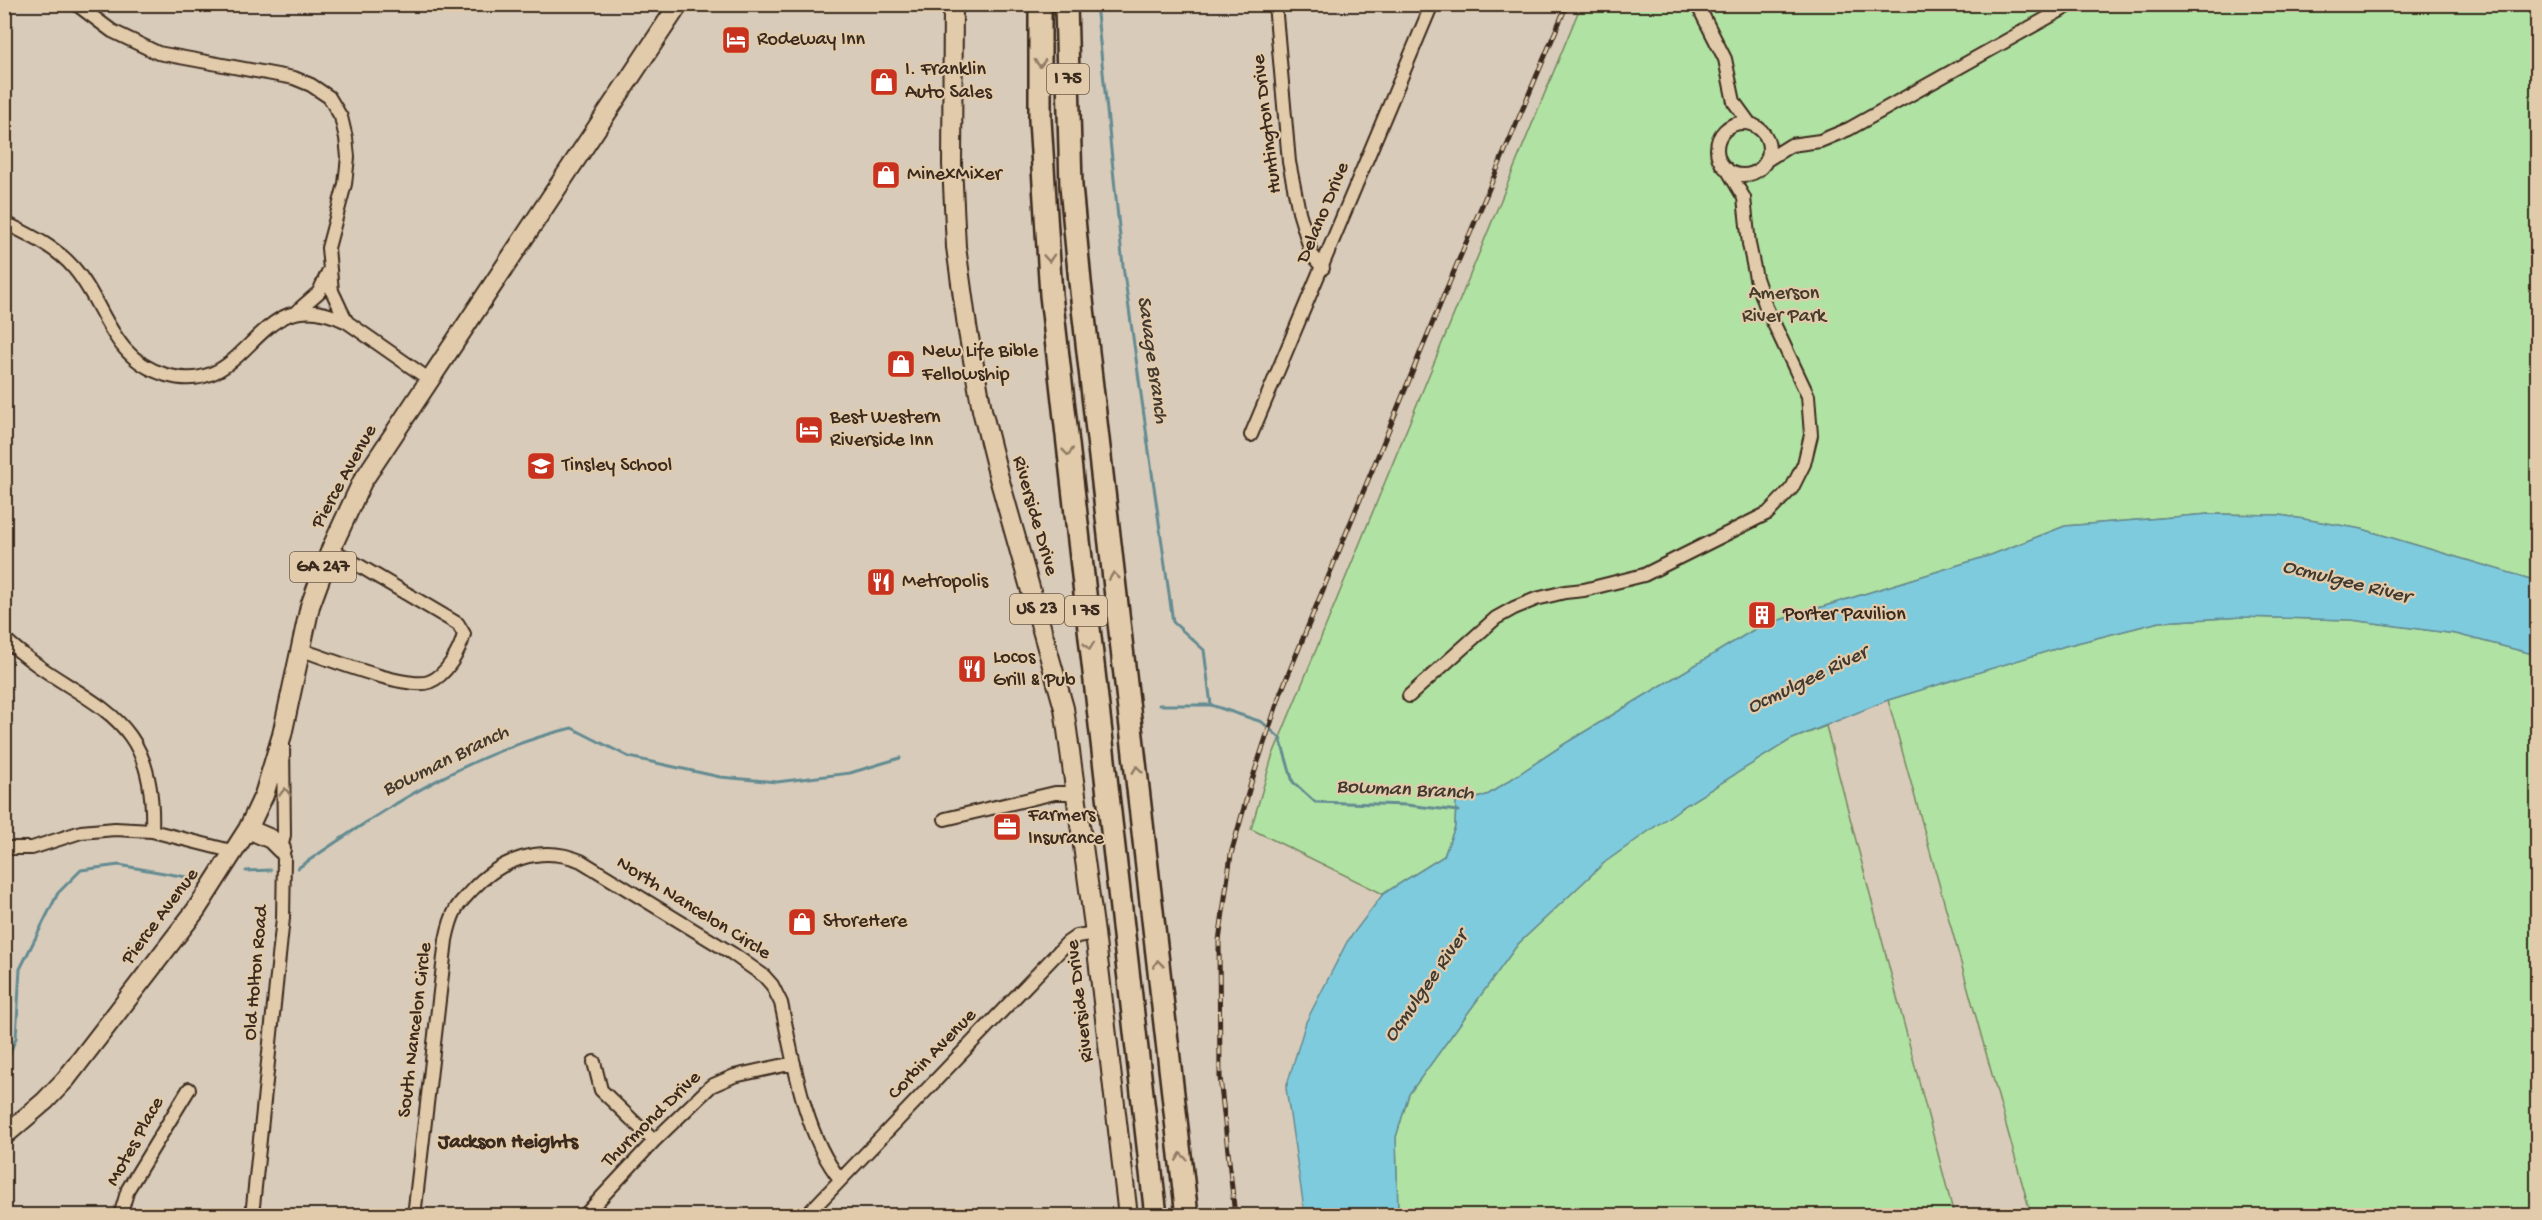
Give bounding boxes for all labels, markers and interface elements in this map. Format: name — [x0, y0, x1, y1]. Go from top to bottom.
hotel icon: Rodeway Inn — [720, 24, 752, 56]
place label: Rodeway Inn — [757, 29, 865, 52]
street label: Huntington Drive — [1248, 52, 1288, 195]
one-way arrow — [1034, 58, 1046, 67]
place label: I. Franklin Auto Sales — [905, 59, 993, 105]
road number: I 75 — [1047, 64, 1089, 94]
shop icon: I. Franklin Auto Sales — [868, 66, 900, 98]
shop icon: MinexMixer — [870, 159, 902, 191]
street label: Delano Drive — [1292, 159, 1356, 269]
place label: MinexMixer — [907, 164, 1004, 187]
one-way arrow — [1042, 253, 1055, 262]
park label: Amerson River Park — [1742, 283, 1828, 329]
water label: Savage Branch — [1130, 295, 1172, 426]
place label: New Life Bible Fellowship — [921, 341, 1039, 387]
shop icon: New Life Bible Fellowship — [885, 348, 917, 380]
place label: Best Western Riverside Inn — [829, 407, 941, 453]
hotel icon: Best Western Riverside Inn — [793, 414, 825, 446]
street label: Pierce Avenue — [307, 421, 383, 534]
one-way arrow — [1061, 447, 1074, 456]
school or university icon: Tinsley School — [525, 450, 557, 482]
street label: Riverside Drive — [1006, 454, 1062, 579]
place label: Tinsley School — [561, 455, 672, 478]
road number: GA 247 — [290, 552, 356, 582]
water label: Ocmulgee River — [2279, 555, 2417, 612]
restaurant icon: Metropolis — [865, 566, 897, 598]
place label: Metropolis — [902, 571, 989, 594]
one-way arrow — [1108, 572, 1121, 581]
road number: US 23 — [1010, 594, 1064, 624]
road number: I 75 — [1065, 596, 1107, 626]
building icon: Porter Pavilion — [1746, 599, 1778, 631]
place label: Porter Pavilion — [1782, 604, 1906, 627]
water label: Ocmulgee River — [1744, 639, 1876, 721]
one-way arrow — [1083, 641, 1095, 650]
place label: Locos Grill & Pub — [993, 647, 1076, 693]
restaurant icon: Locos Grill & Pub — [956, 653, 988, 685]
water label: Bowman Branch — [379, 720, 514, 803]
one-way arrow — [1131, 765, 1144, 774]
water label: Bowman Branch — [1336, 775, 1475, 807]
one-way arrow — [279, 787, 291, 796]
place label: Farmers Insurance — [1027, 805, 1105, 851]
office icon: Farmers Insurance — [991, 811, 1023, 843]
street label: North Nancelon Circle — [612, 852, 775, 966]
street label: Pierce Avenue — [117, 864, 205, 971]
street label: Old Holton Road — [240, 902, 275, 1042]
shop icon: StoreHere — [786, 906, 818, 938]
place label: StoreHere — [823, 911, 908, 934]
water label: Ocmulgee River — [1379, 923, 1477, 1048]
street label: Riverside Drive — [1062, 938, 1100, 1063]
street label: South Nancelon Circle — [394, 940, 438, 1119]
one-way arrow — [1153, 959, 1165, 968]
street label: Corbin Avenue — [884, 1004, 983, 1105]
street label: Thurmond Drive — [597, 1066, 707, 1174]
street label: Motes Place — [102, 1093, 170, 1191]
district label: Jackson Heights — [437, 1131, 579, 1156]
one-way arrow — [1175, 1153, 1187, 1162]

